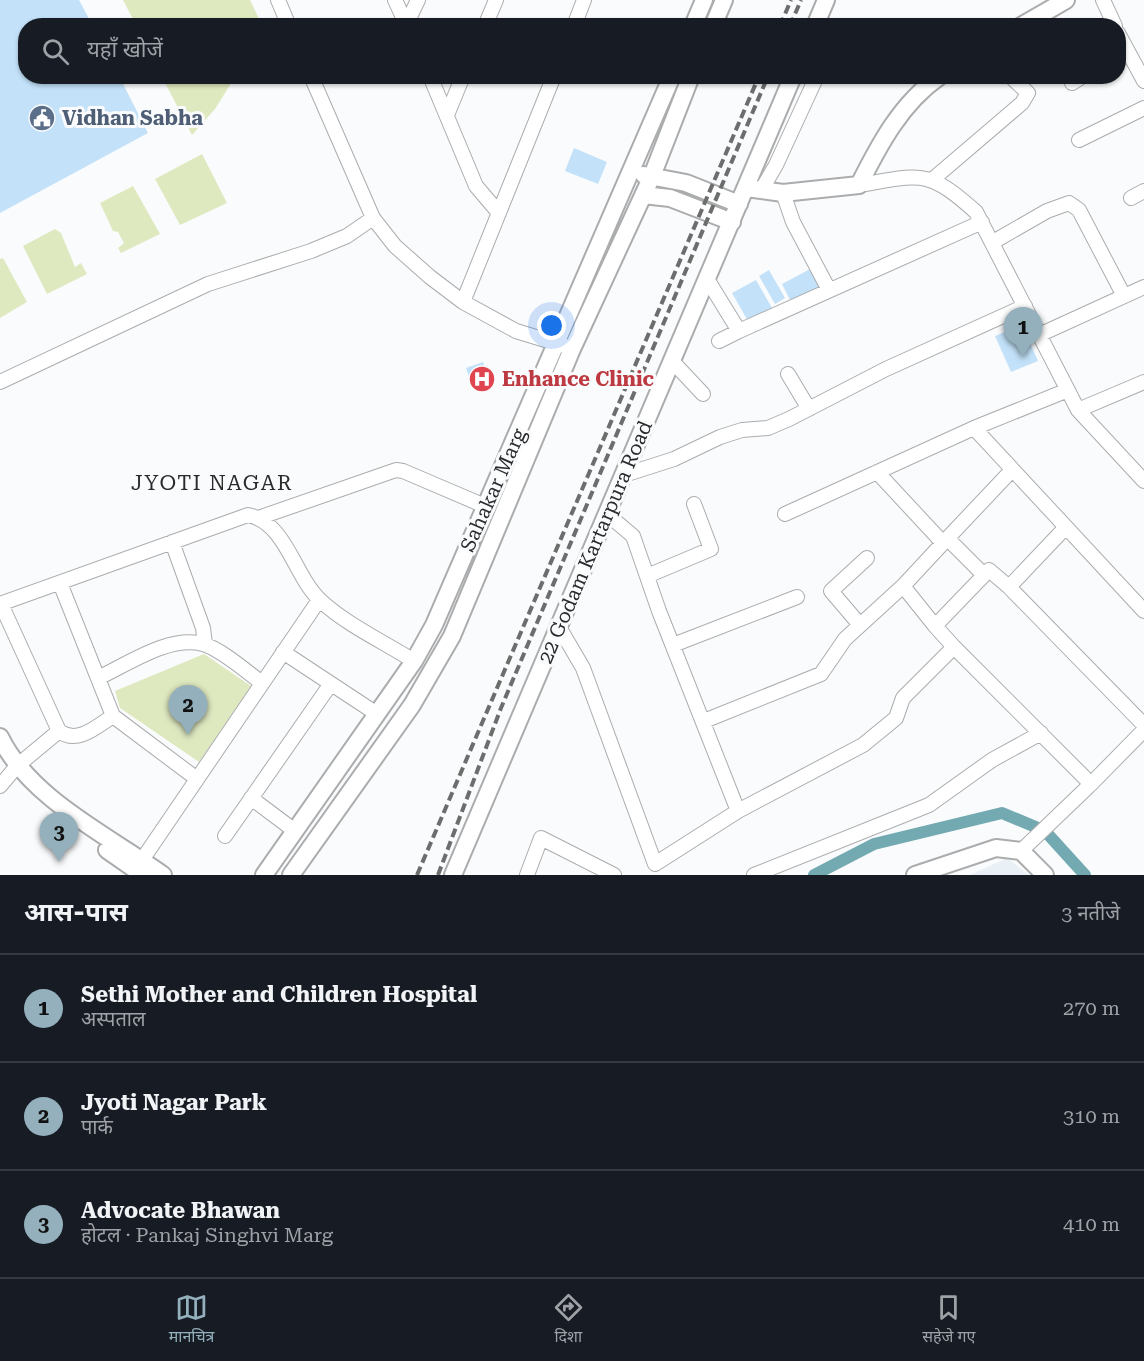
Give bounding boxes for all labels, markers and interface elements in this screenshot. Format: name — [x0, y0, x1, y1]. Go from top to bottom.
search box — [18, 18, 1126, 84]
icon: search — [39, 35, 72, 68]
text: यहाँ खोजें — [87, 37, 163, 62]
public building icon: Vidhan Sabha — [27, 103, 57, 133]
place label: Vidhan Sabha — [62, 106, 203, 130]
pin: 1 — [1004, 308, 1042, 357]
your location — [537, 311, 566, 340]
hospital icon: Enhance Clinic — [467, 364, 497, 394]
place label: Enhance Clinic — [502, 367, 655, 391]
street label: 22 Godam Kartarpura Road — [533, 417, 657, 667]
street label: Sahakar Marg — [455, 424, 531, 555]
district label: JYOTI NAGAR — [131, 471, 293, 495]
pin: 2 — [168, 686, 207, 735]
pin: 3 — [40, 812, 78, 862]
text: आस-पास — [24, 897, 128, 927]
text: 3 नतीजे — [1061, 901, 1120, 925]
text: Sethi Mother and Children Hospital — [81, 982, 477, 1007]
text: 1 — [38, 996, 49, 1020]
text: 270 m — [1063, 996, 1120, 1020]
text: अस्पताल — [81, 1007, 146, 1031]
text: Jyoti Nagar Park — [81, 1090, 267, 1115]
text: 2 — [38, 1104, 49, 1128]
text: 310 m — [1063, 1104, 1120, 1128]
text: पार्क — [81, 1115, 113, 1139]
text: Advocate Bhawan — [81, 1198, 280, 1223]
text: 3 — [38, 1212, 49, 1236]
text: 410 m — [1063, 1212, 1120, 1236]
text: होटल · Pankaj Singhvi Marg — [81, 1223, 333, 1247]
tab: मानचित्र — [169, 1291, 214, 1349]
tab: दिशा — [552, 1291, 585, 1349]
tab: सहेजे गए — [922, 1291, 975, 1349]

